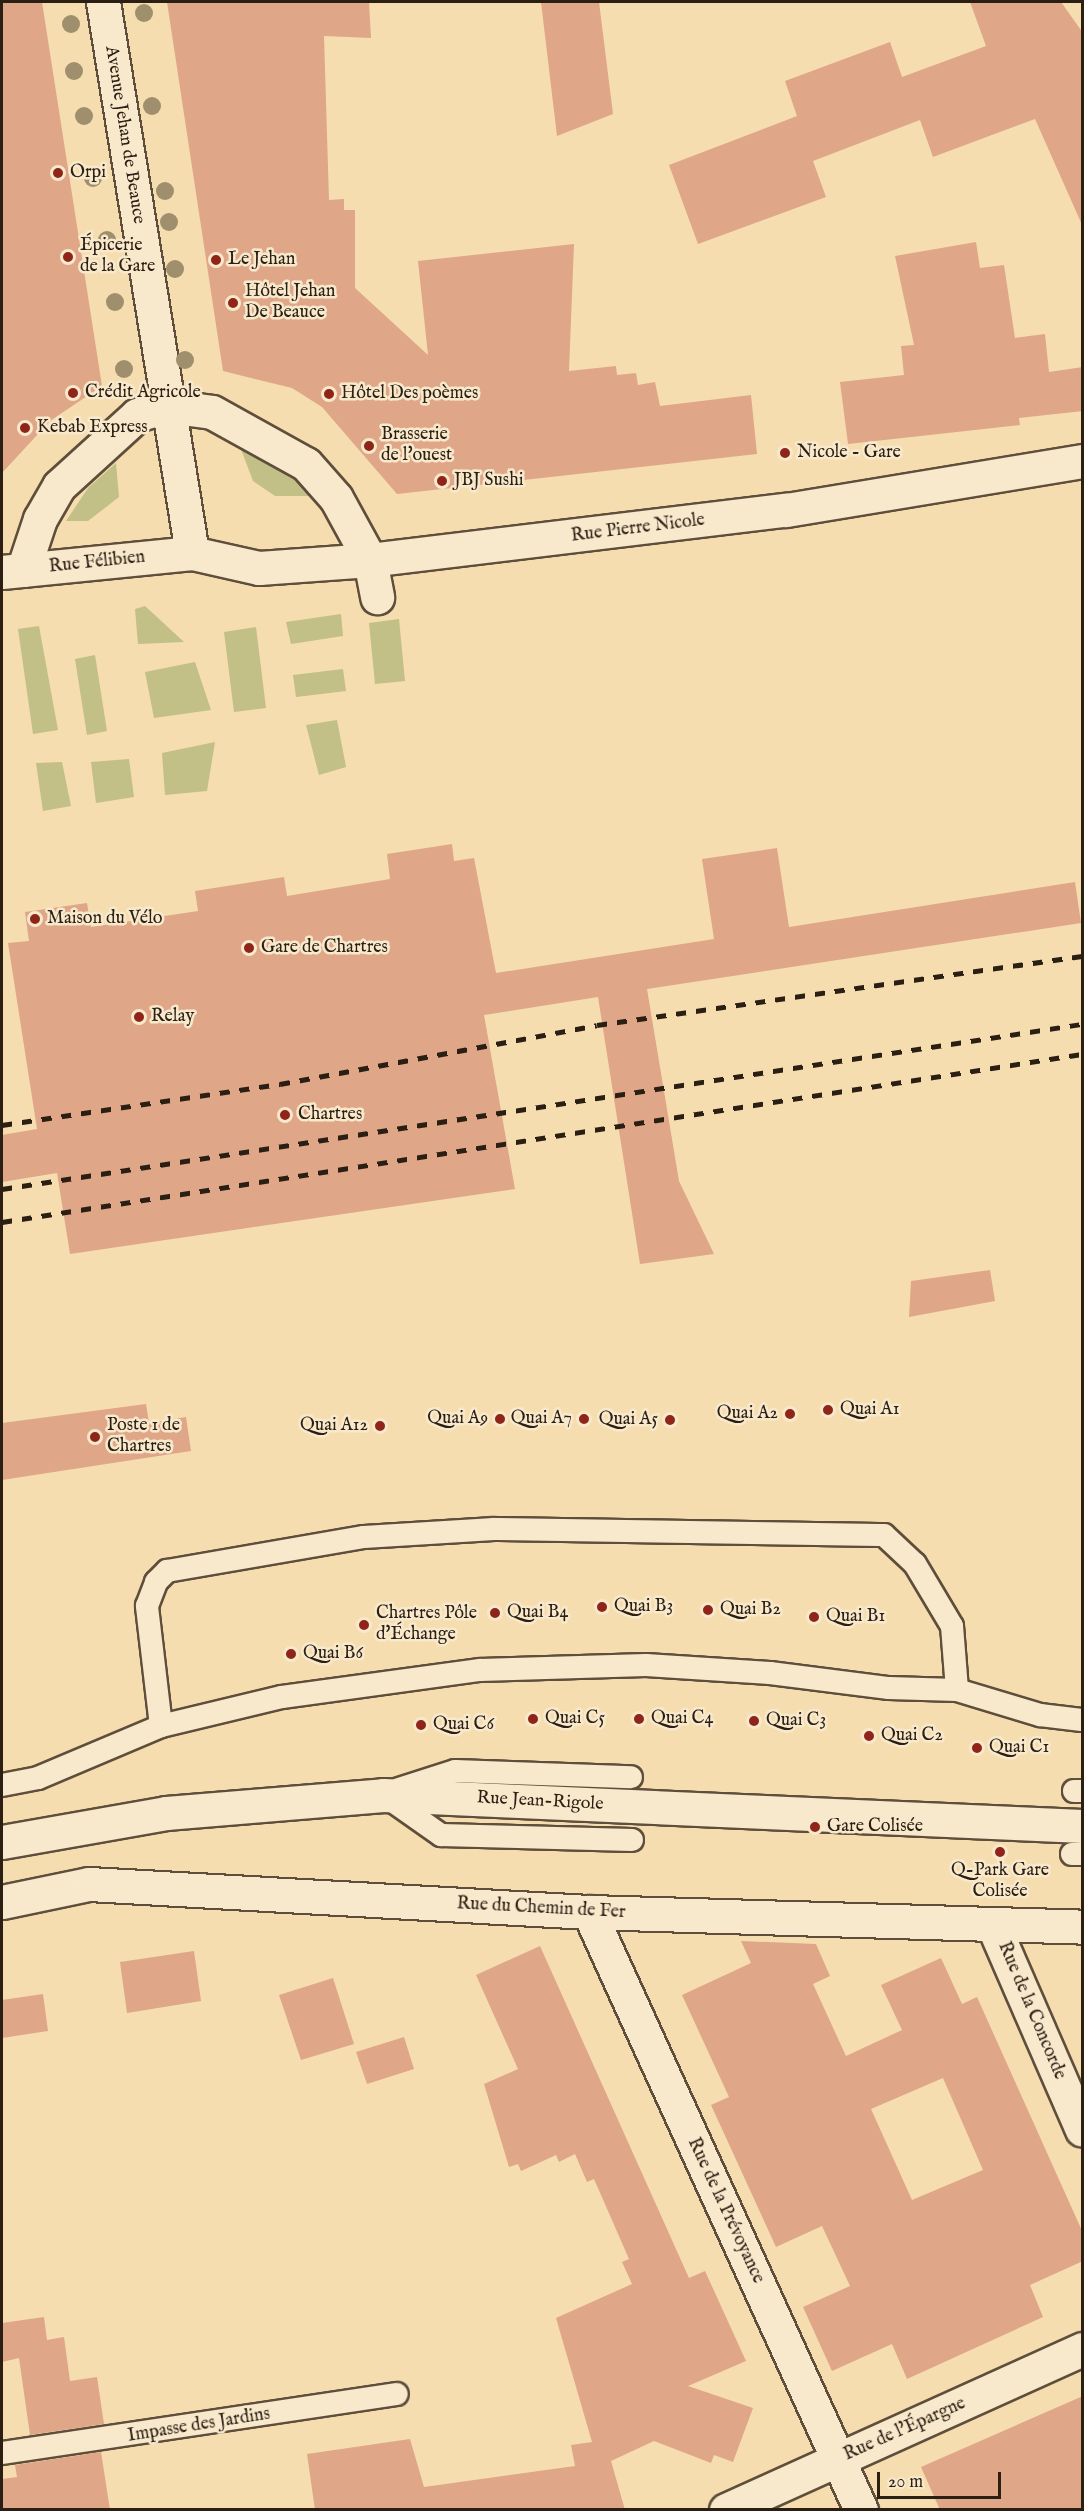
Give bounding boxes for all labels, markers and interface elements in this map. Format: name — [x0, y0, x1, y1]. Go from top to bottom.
street label: Avenue Jehan de Beauce — [99, 44, 149, 226]
place label: Orpi — [70, 162, 106, 184]
marker: Orpi — [51, 166, 65, 180]
place label: Épicerie de la Gare — [80, 236, 155, 278]
place label: Le Jehan — [228, 249, 295, 271]
marker: Épicerie de la Gare — [61, 250, 75, 264]
marker: Le Jehan — [209, 253, 223, 267]
place label: Hôtel Jehan De Beauce — [245, 282, 335, 324]
marker: Hôtel Jehan De Beauce — [226, 296, 240, 310]
place label: Crédit Agricole — [85, 382, 201, 404]
place label: Hôtel Des poèmes — [341, 383, 478, 405]
marker: Crédit Agricole — [66, 386, 80, 400]
marker: Hôtel Des poèmes — [322, 387, 336, 401]
place label: Kebab Express — [37, 417, 148, 439]
marker: Kebab Express — [18, 421, 32, 435]
place label: Brasserie de l'ouest — [381, 425, 452, 468]
marker: Brasserie de l'ouest — [362, 439, 376, 453]
place label: Nicole - Gare — [797, 442, 901, 464]
marker: Nicole - Gare — [778, 446, 792, 460]
place label: JBJ Sushi — [454, 470, 524, 492]
marker: JBJ Sushi — [435, 474, 449, 488]
street label: Rue Pierre Nicole — [570, 510, 706, 548]
street label: Rue Félibien — [48, 547, 146, 579]
place label: Maison du Vélo — [47, 908, 163, 930]
marker: Maison du Vélo — [28, 912, 42, 926]
place label: Gare de Chartres — [261, 937, 388, 959]
marker: Gare de Chartres — [242, 941, 256, 955]
place label: Relay — [151, 1006, 194, 1028]
marker: Relay — [132, 1010, 146, 1024]
place label: Chartres — [298, 1104, 362, 1126]
marker: Chartres — [276, 1106, 294, 1124]
place label: Quai A1 — [840, 1399, 899, 1421]
place label: Quai A2 — [717, 1403, 778, 1425]
marker: Quai A1 — [821, 1403, 835, 1417]
marker: Quai A2 — [783, 1407, 797, 1421]
place label: Quai A9 — [427, 1408, 488, 1430]
place label: Quai A7 — [511, 1408, 572, 1430]
place label: Quai A5 — [599, 1409, 658, 1431]
marker: Quai A9 — [493, 1412, 507, 1426]
marker: Quai A7 — [577, 1412, 591, 1426]
marker: Quai A5 — [663, 1413, 677, 1427]
place label: Quai A12 — [300, 1415, 368, 1437]
place label: Poste 1 de Chartres — [107, 1416, 180, 1458]
marker: Quai A12 — [373, 1419, 387, 1433]
marker: Poste 1 de Chartres — [88, 1430, 102, 1444]
place label: Quai B3 — [614, 1596, 673, 1618]
place label: Quai B2 — [720, 1599, 781, 1621]
marker: Quai B3 — [595, 1600, 609, 1614]
place label: Quai B4 — [507, 1602, 568, 1624]
marker: Quai B2 — [701, 1603, 715, 1617]
place label: Chartres Pôle d'Échange — [376, 1604, 477, 1646]
marker: Quai B4 — [488, 1606, 502, 1620]
place label: Quai B1 — [826, 1606, 885, 1628]
marker: Quai B1 — [807, 1610, 821, 1624]
marker: Chartres Pôle d'Échange — [357, 1618, 371, 1632]
place label: Quai B6 — [303, 1643, 363, 1665]
marker: Quai B6 — [284, 1647, 298, 1661]
place label: Quai C5 — [545, 1708, 605, 1730]
place label: Quai C4 — [651, 1708, 713, 1730]
place label: Quai C3 — [766, 1710, 826, 1732]
marker: Quai C5 — [526, 1712, 540, 1726]
marker: Quai C4 — [632, 1712, 646, 1726]
place label: Quai C6 — [433, 1714, 494, 1736]
marker: Quai C3 — [747, 1714, 761, 1728]
marker: Quai C6 — [414, 1718, 428, 1732]
place label: Quai C2 — [881, 1725, 943, 1747]
marker: Quai C2 — [862, 1729, 876, 1743]
place label: Quai C1 — [989, 1737, 1049, 1759]
marker: Quai C1 — [970, 1741, 984, 1755]
street label: Rue Jean-Rigole — [476, 1788, 604, 1816]
place label: Gare Colisée — [827, 1816, 923, 1838]
marker: Gare Colisée — [808, 1820, 822, 1834]
marker: Q-Park Gare Colisée — [993, 1845, 1007, 1859]
place label: Q-Park Gare Colisée — [951, 1861, 1049, 1904]
street label: Rue du Chemin de Fer — [456, 1894, 626, 1924]
street label: Rue de la Concorde — [992, 1939, 1070, 2083]
street label: Rue de la Prévoyance — [682, 2135, 768, 2287]
street label: Rue de l'Épargne — [841, 2393, 969, 2467]
street label: Impasse des Jardins — [126, 2404, 272, 2448]
scale bar — [880, 2460, 1004, 2498]
text: 20 m — [888, 2471, 923, 2494]

